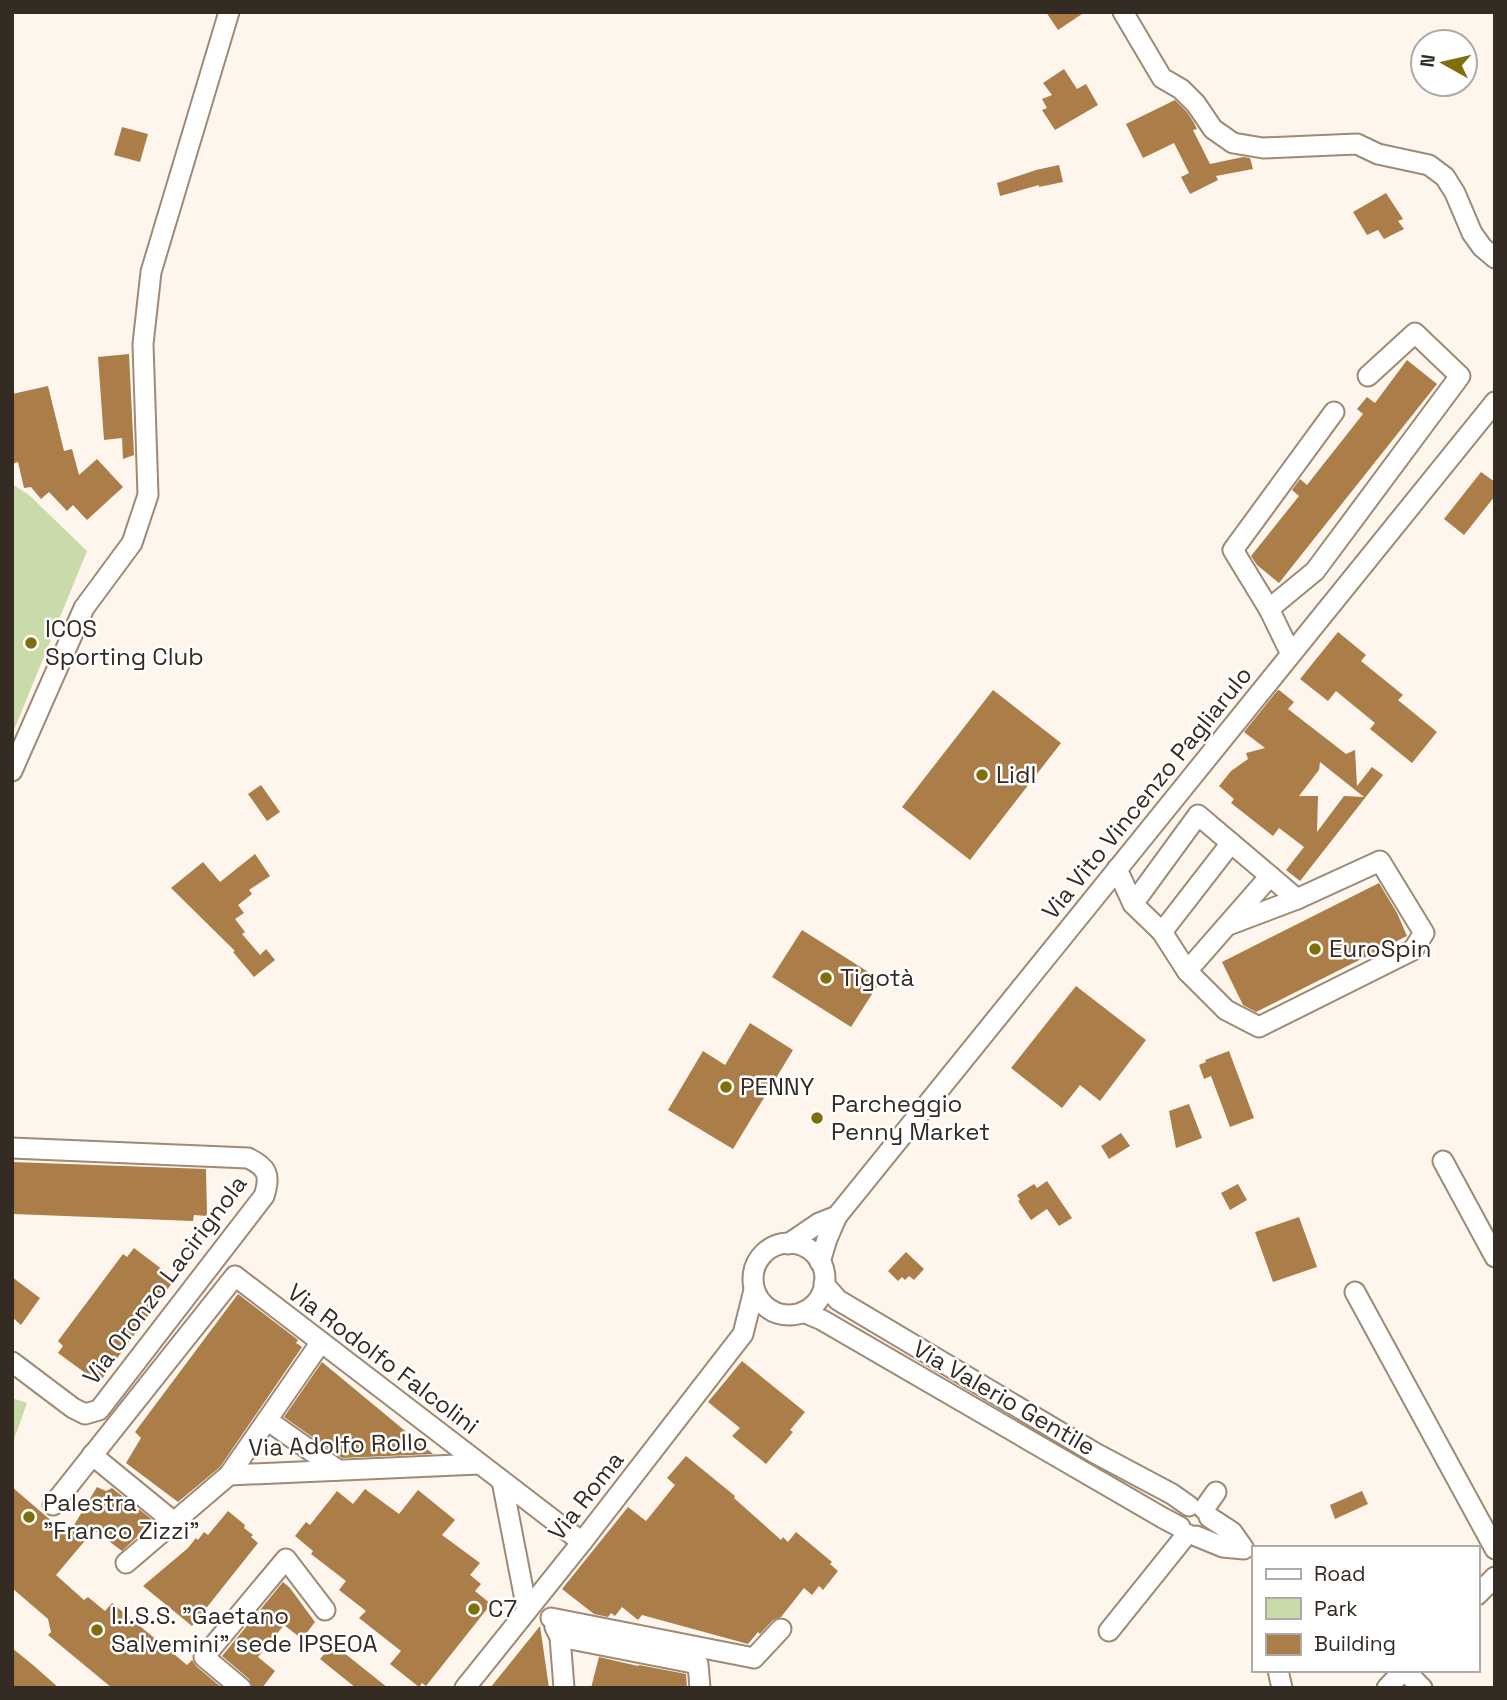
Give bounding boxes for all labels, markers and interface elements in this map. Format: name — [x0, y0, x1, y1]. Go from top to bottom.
north arrow — [1409, 28, 1479, 98]
text: N — [1414, 53, 1441, 69]
place label: ICOS Sporting Club — [45, 613, 204, 672]
marker: ICOS Sporting Club — [23, 635, 39, 651]
street label: Via Vito Vincenzo Pagliarulo — [1035, 660, 1258, 926]
place label: Lidl — [996, 759, 1036, 790]
marker: Lidl — [974, 767, 990, 783]
place label: EuroSpin — [1329, 933, 1431, 964]
marker: EuroSpin — [1307, 941, 1323, 957]
place label: Tigotà — [840, 962, 915, 993]
marker: Tigotà — [818, 970, 834, 986]
place label: PENNY — [740, 1071, 815, 1102]
marker: PENNY — [718, 1079, 734, 1095]
place label: Parcheggio Penny Market — [831, 1088, 990, 1147]
marker: Parcheggio Penny Market — [809, 1110, 825, 1126]
street label: Via Oronzo Lacirignola — [76, 1169, 254, 1391]
street label: Via Rodolfo Falcolini — [281, 1276, 485, 1441]
street label: Via Valerio Gentile — [907, 1333, 1101, 1462]
street label: Via Adolfo Rollo — [248, 1426, 428, 1463]
street label: Via Roma — [541, 1445, 630, 1547]
place label: Palestra "Franco Zizzi" — [43, 1487, 199, 1546]
marker: Palestra "Franco Zizzi" — [21, 1509, 37, 1525]
legend — [1252, 1546, 1479, 1672]
text: Road — [1314, 1560, 1366, 1587]
place label: C7 — [488, 1593, 517, 1624]
text: Park — [1314, 1595, 1358, 1622]
place label: I.I.S.S. "Gaetano Salvemini" sede IPSEOA — [111, 1600, 378, 1659]
marker: C7 — [466, 1601, 482, 1617]
marker: I.I.S.S. "Gaetano Salvemini" sede IPSEOA — [89, 1622, 105, 1638]
text: Building — [1314, 1630, 1396, 1657]

